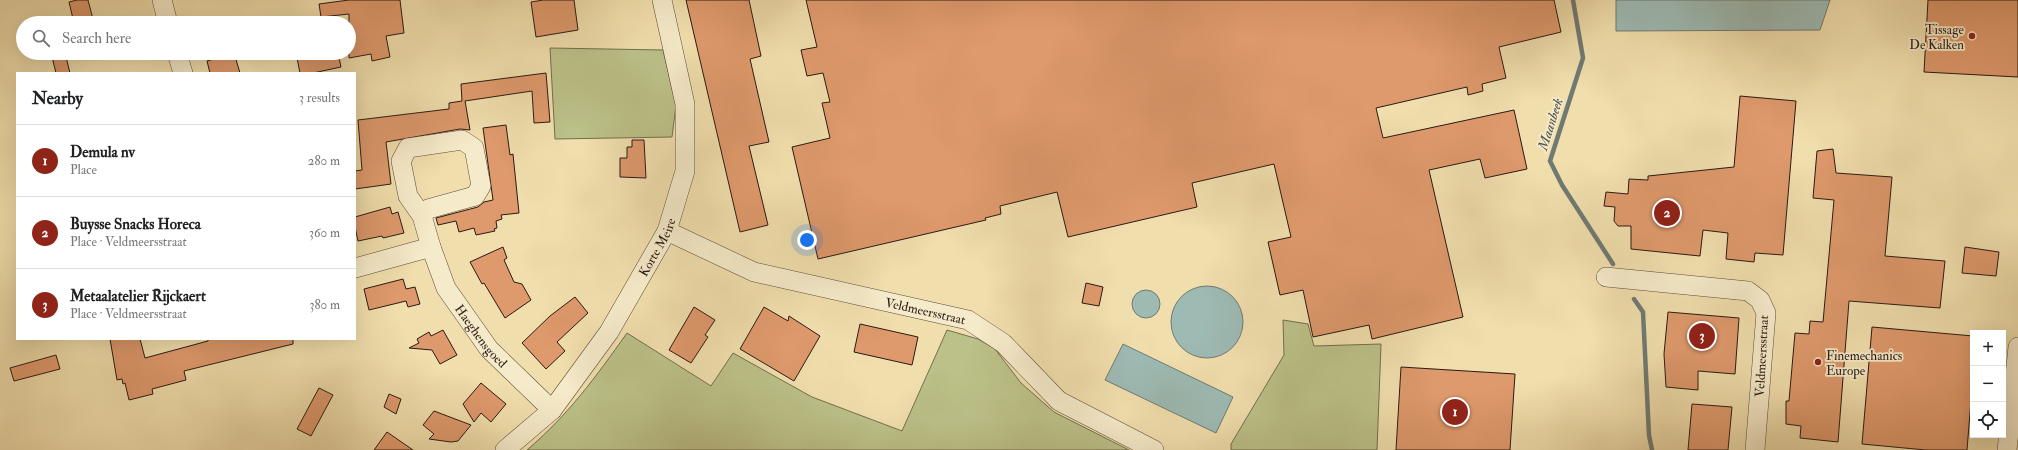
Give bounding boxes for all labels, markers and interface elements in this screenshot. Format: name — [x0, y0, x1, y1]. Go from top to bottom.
search box — [16, 16, 356, 60]
place label: Tissage De Kalken — [1909, 22, 1965, 53]
icon: search — [30, 27, 52, 49]
text: Search here — [62, 29, 131, 48]
marker: Tissage De Kalken — [1967, 31, 1977, 41]
text: Nearby — [32, 88, 83, 109]
text: 3 results — [299, 90, 340, 106]
water label: Maanbeek — [1534, 96, 1567, 153]
text: Demula nv — [70, 143, 135, 162]
text: 1 — [43, 153, 47, 169]
text: 280 m — [308, 153, 340, 169]
text: Place — [70, 162, 97, 178]
pin: 2 — [1654, 198, 1680, 228]
text: Buysse Snacks Horeca — [70, 215, 201, 234]
street label: Korte Meire — [636, 216, 680, 279]
text: 2 — [42, 225, 48, 241]
text: 360 m — [309, 225, 340, 241]
your location — [797, 230, 817, 250]
text: Place · Veldmeersstraat — [70, 234, 187, 250]
text: Metaalatelier Rijckaert — [70, 287, 206, 306]
street label: Veldmeersstraat — [884, 295, 967, 328]
text: 3 — [43, 297, 48, 313]
text: 380 m — [309, 297, 340, 313]
street label: Haeghensgoed — [451, 302, 511, 372]
text: Place · Veldmeersstraat — [70, 306, 187, 322]
street label: Veldmeersstraat — [1752, 315, 1772, 397]
pin: 3 — [1689, 321, 1715, 351]
map controls — [1970, 330, 2006, 438]
button: + — [1970, 330, 2006, 366]
place label: Finemechanics Europe — [1826, 348, 1903, 380]
marker: Finemechanics Europe — [1813, 357, 1823, 367]
button: − — [1970, 366, 2006, 402]
pin: 1 — [1442, 397, 1468, 427]
button: locate — [1970, 402, 2006, 438]

